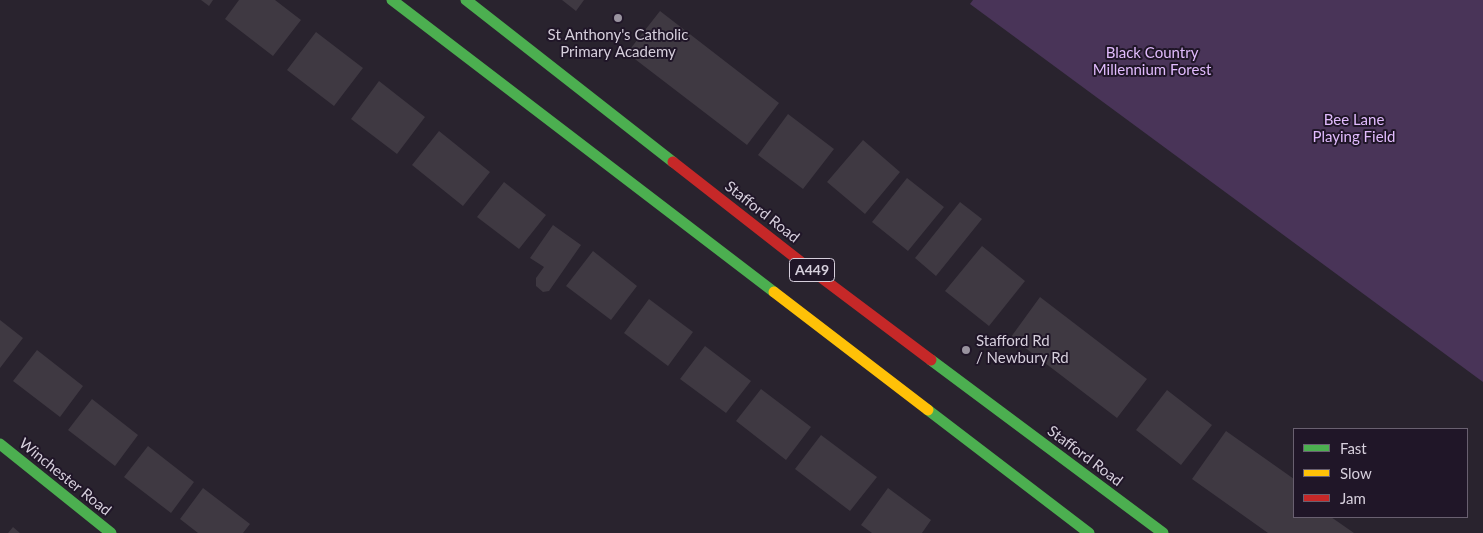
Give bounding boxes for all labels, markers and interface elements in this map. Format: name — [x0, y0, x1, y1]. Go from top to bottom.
marker: St Anthony's Catholic Primary Academy — [612, 12, 624, 24]
place label: St Anthony's Catholic Primary Academy — [548, 26, 688, 61]
park label: Black Country Millennium Forest — [1093, 44, 1211, 79]
park label: Bee Lane Playing Field — [1312, 111, 1396, 146]
street label: Stafford Road — [721, 177, 803, 247]
road number: A449 — [790, 258, 834, 282]
place label: Stafford Rd / Newbury Rd — [976, 332, 1069, 367]
marker: Stafford Rd / Newbury Rd — [960, 344, 972, 356]
street label: Stafford Road — [1044, 422, 1126, 490]
legend — [1293, 428, 1468, 518]
street label: Winchester Road — [15, 434, 115, 520]
text: Fast — [1340, 439, 1367, 457]
text: Slow — [1340, 464, 1372, 482]
text: Jam — [1340, 489, 1366, 507]

